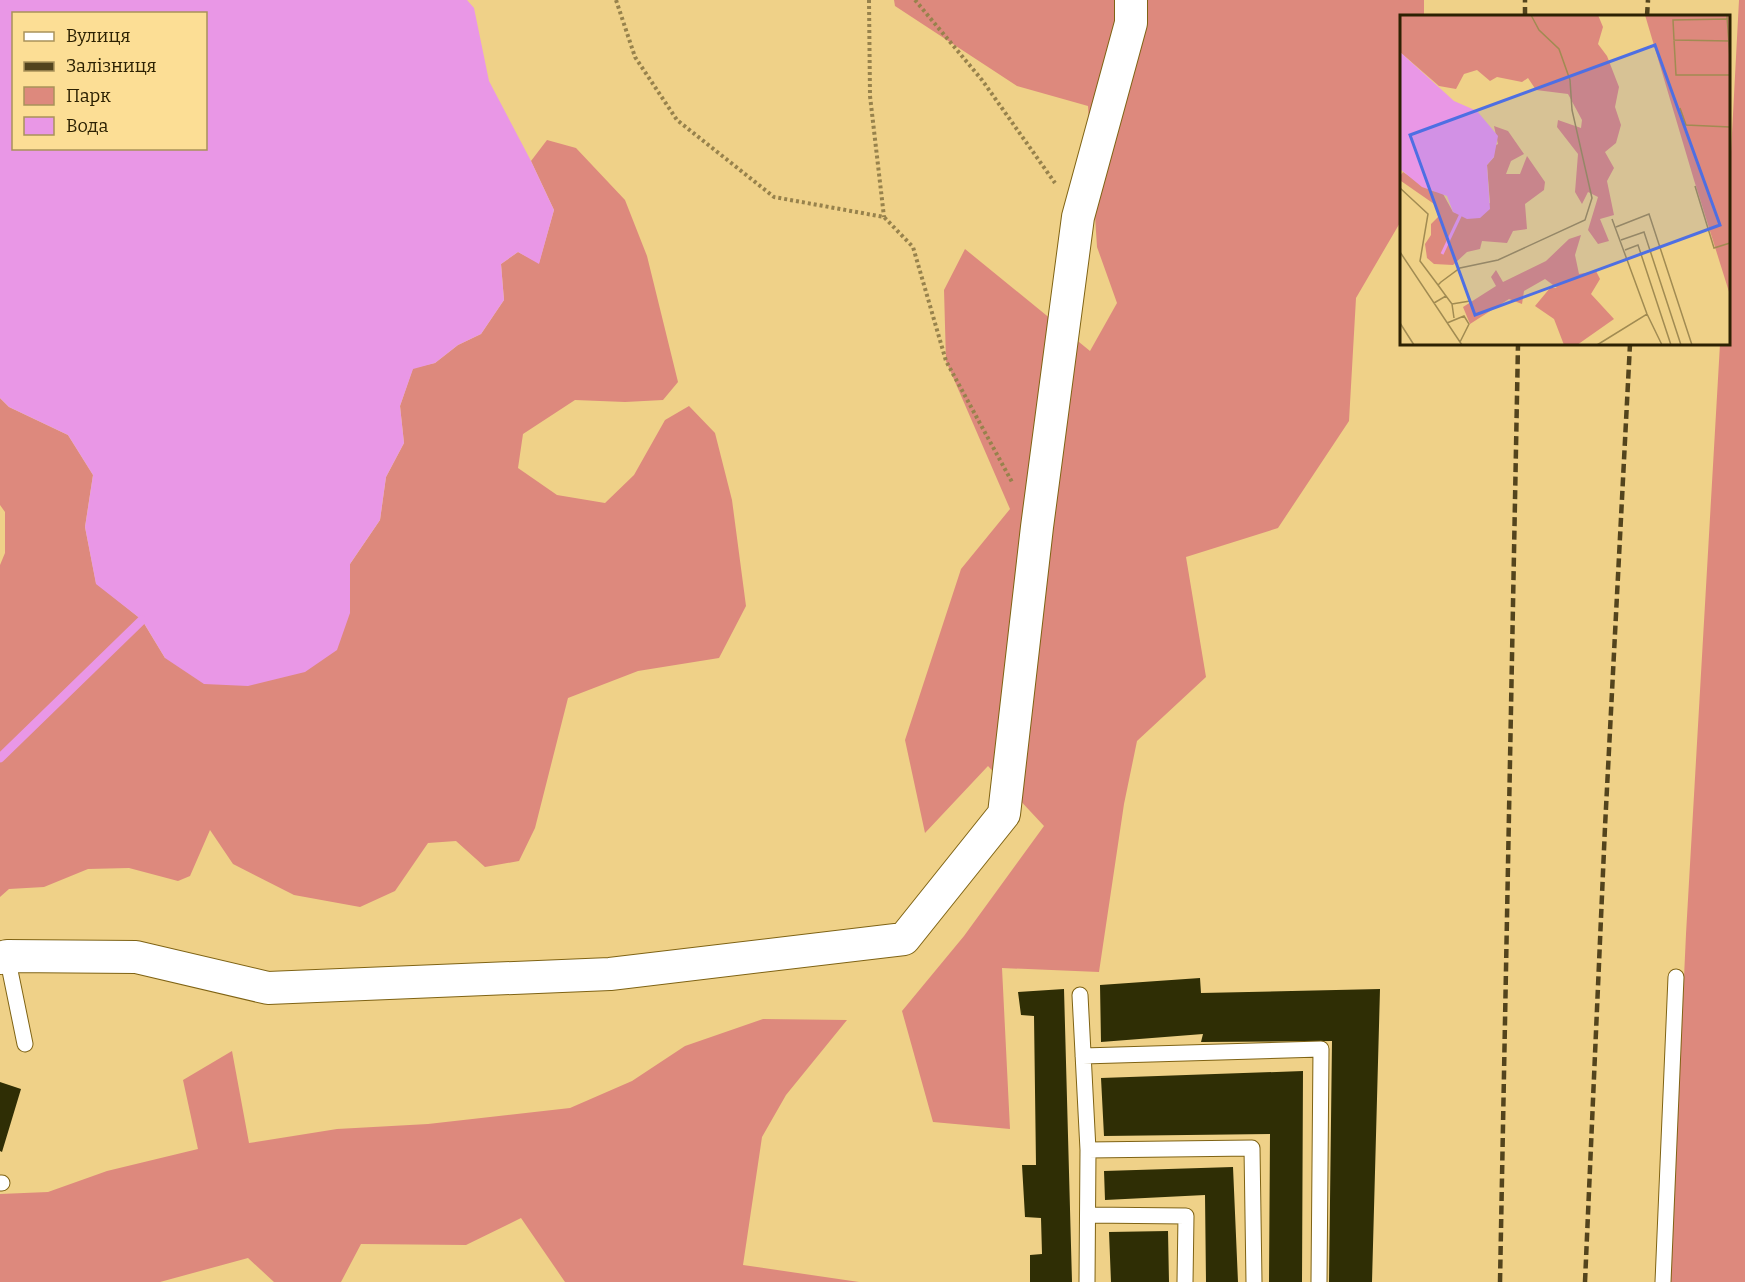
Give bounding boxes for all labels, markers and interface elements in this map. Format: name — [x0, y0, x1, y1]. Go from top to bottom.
legend — [12, 12, 207, 150]
inset map — [1400, 15, 1730, 345]
text: Вулиця — [66, 25, 130, 47]
text: Залізниця — [66, 55, 157, 77]
text: Парк — [66, 85, 111, 107]
text: Вода — [66, 115, 108, 137]

